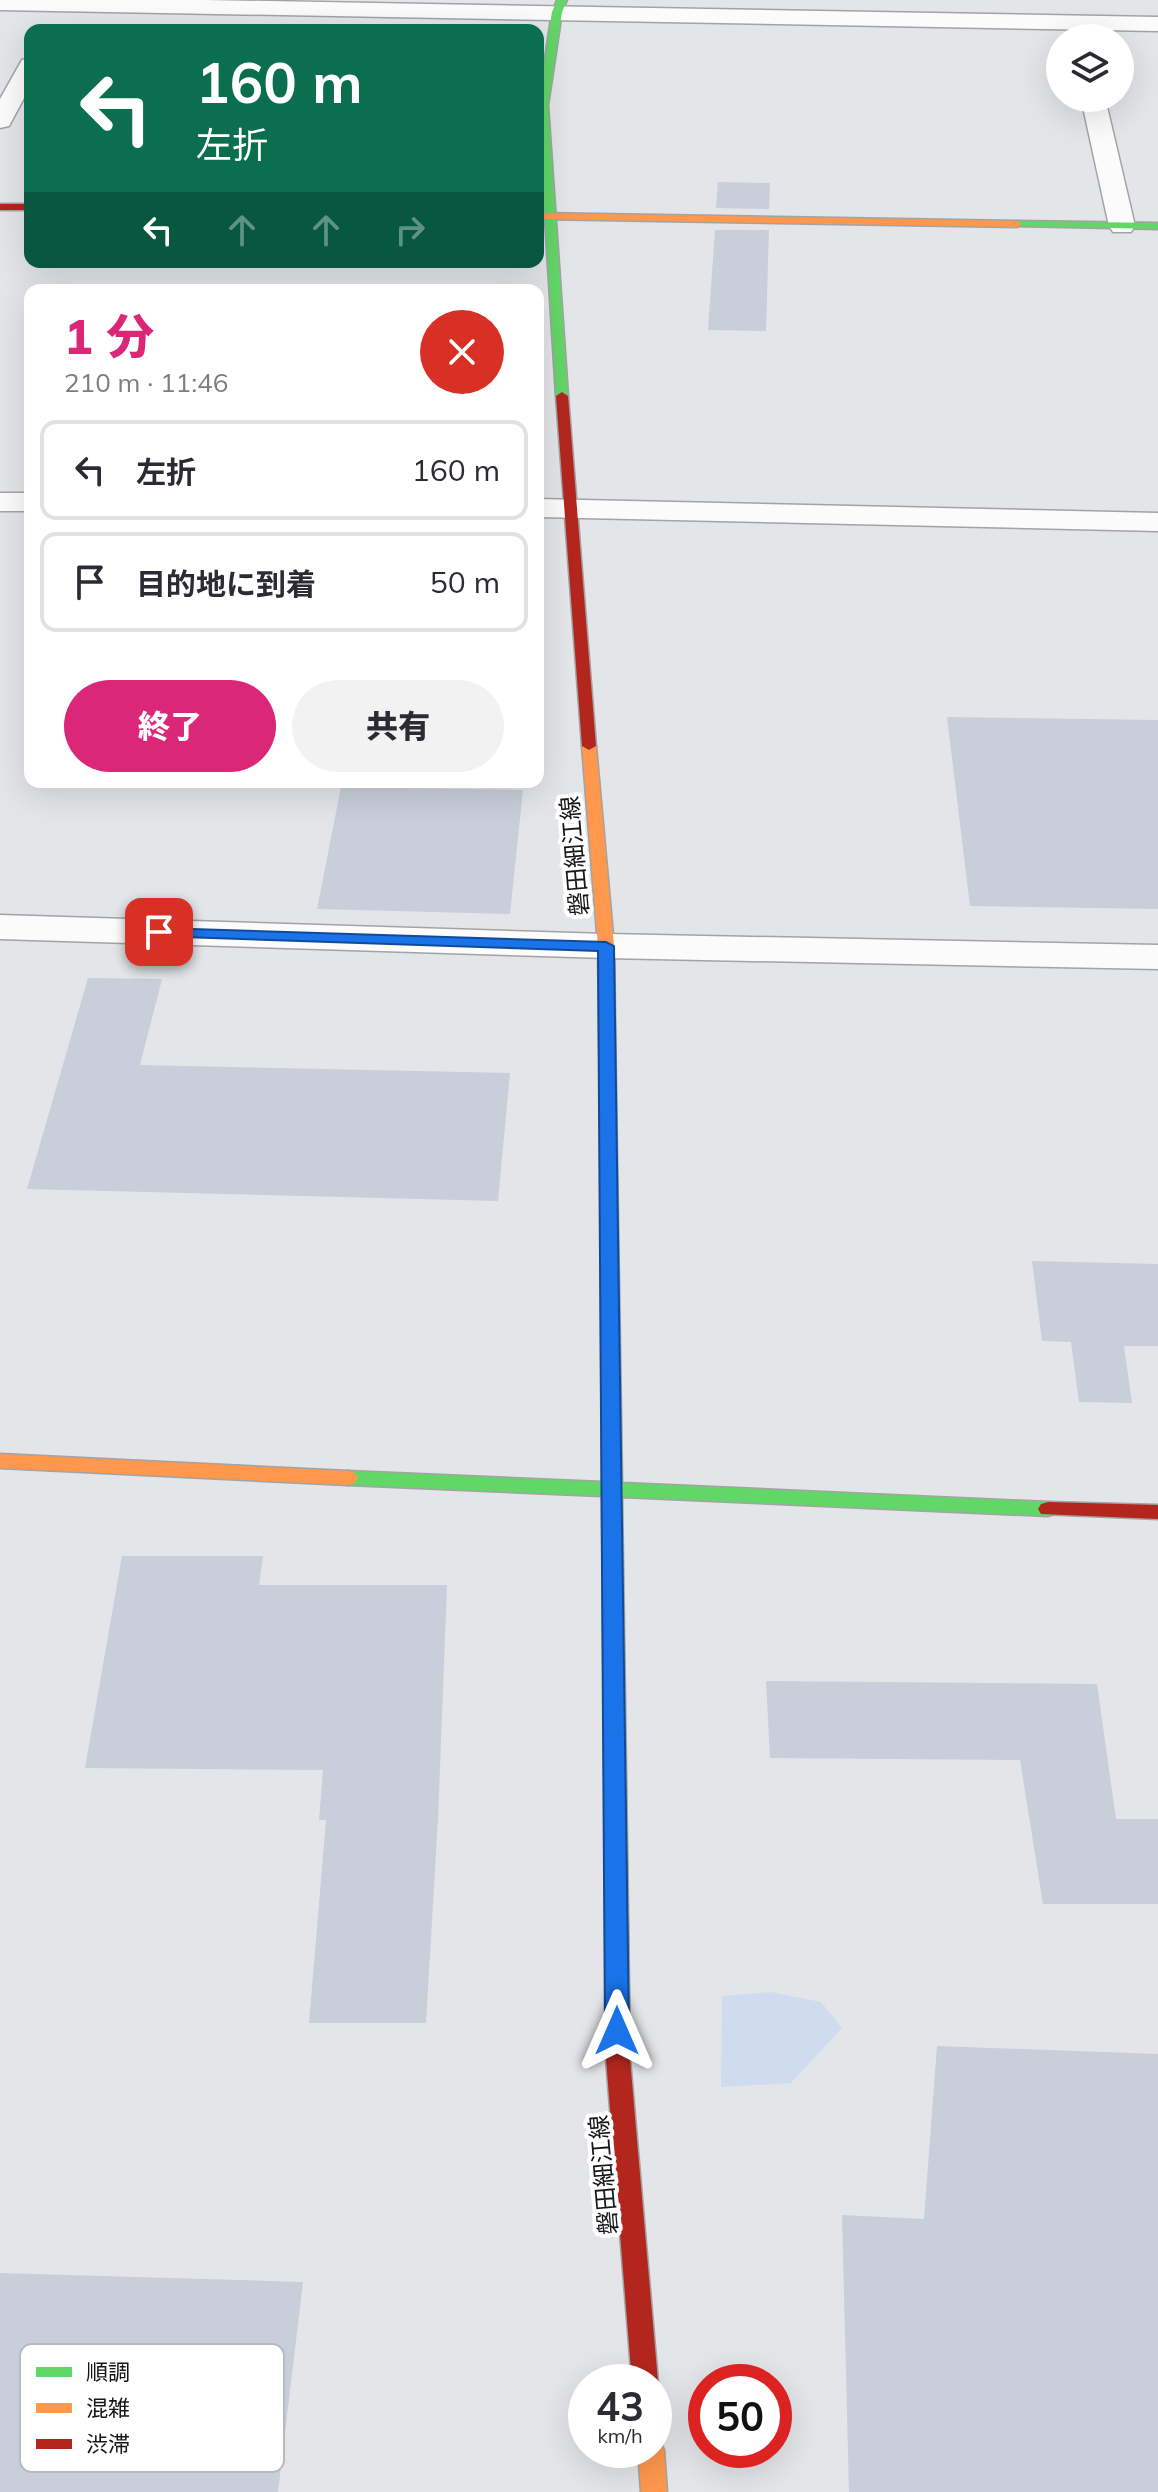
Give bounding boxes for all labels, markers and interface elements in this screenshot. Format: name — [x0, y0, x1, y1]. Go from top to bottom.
map controls — [1046, 24, 1134, 112]
button: layers — [1046, 24, 1134, 112]
text: 160 m — [196, 47, 363, 117]
icon: left — [64, 56, 168, 160]
text: 左折 — [196, 122, 268, 167]
icon: left — [136, 208, 180, 252]
icon: ahead — [220, 208, 264, 252]
icon: ahead — [304, 208, 348, 252]
icon: right — [388, 208, 432, 252]
text: 1 分 — [64, 306, 154, 366]
button: close — [420, 310, 504, 394]
text: 210 m · 11:46 — [64, 366, 228, 399]
icon: left — [68, 448, 112, 492]
text: 160 m — [412, 451, 500, 489]
text: 左折 — [136, 453, 196, 491]
icon: arrive — [68, 560, 112, 604]
text: 50 m — [430, 563, 500, 601]
text: 目的地に到着 — [136, 565, 316, 603]
button: 終了 — [64, 680, 276, 772]
button: 共有 — [292, 680, 504, 772]
street label: 磐田細江線 — [554, 795, 594, 917]
pin — [125, 898, 193, 966]
icon: arrive — [137, 910, 181, 954]
position arrow — [575, 1989, 659, 2073]
street label: 磐田細江線 — [583, 2114, 623, 2236]
legend — [20, 2344, 284, 2472]
text: 順調 — [86, 2358, 130, 2386]
speed limit sign: 50 — [688, 2364, 792, 2468]
text: 43 — [596, 2381, 644, 2431]
text: 混雑 — [86, 2394, 130, 2422]
text: km/h — [597, 2423, 643, 2448]
text: 渋滞 — [86, 2430, 130, 2458]

